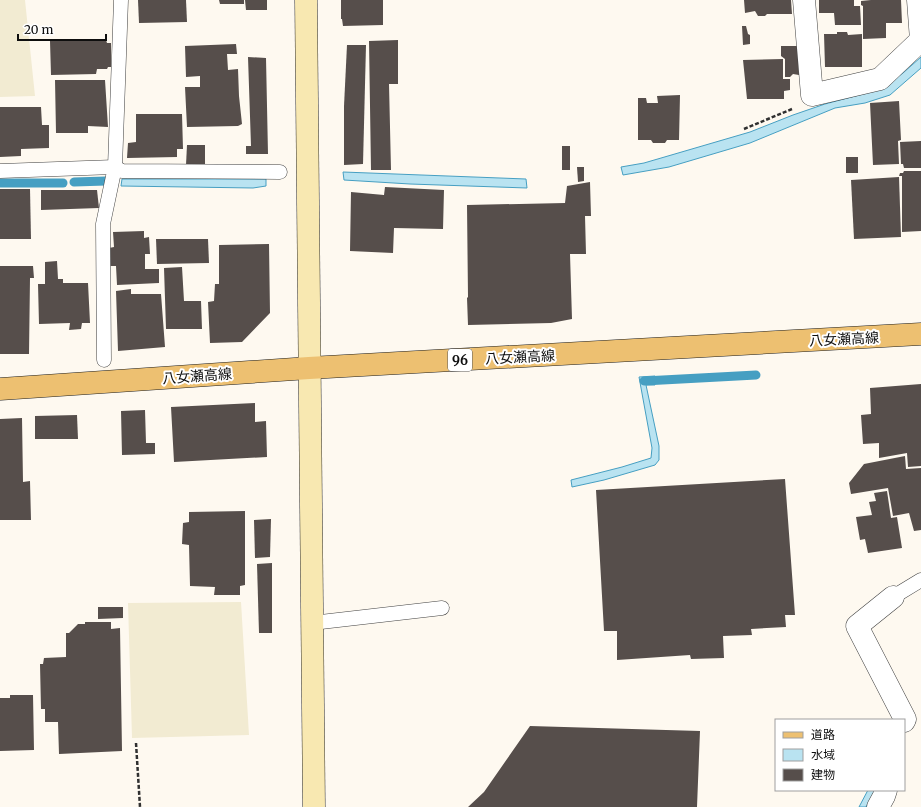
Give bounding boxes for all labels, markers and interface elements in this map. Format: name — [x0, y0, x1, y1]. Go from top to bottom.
scale bar — [18, 16, 106, 42]
text: 20 m — [24, 22, 53, 37]
street label: 八女瀬高線 — [809, 328, 879, 350]
street label: 八女瀬高線 — [485, 346, 555, 368]
road number: 96 — [448, 349, 472, 371]
street label: 八女瀬高線 — [161, 365, 233, 387]
legend — [775, 719, 905, 791]
text: 道路 — [811, 727, 835, 742]
text: 水域 — [811, 747, 835, 762]
text: 建物 — [811, 767, 835, 782]

